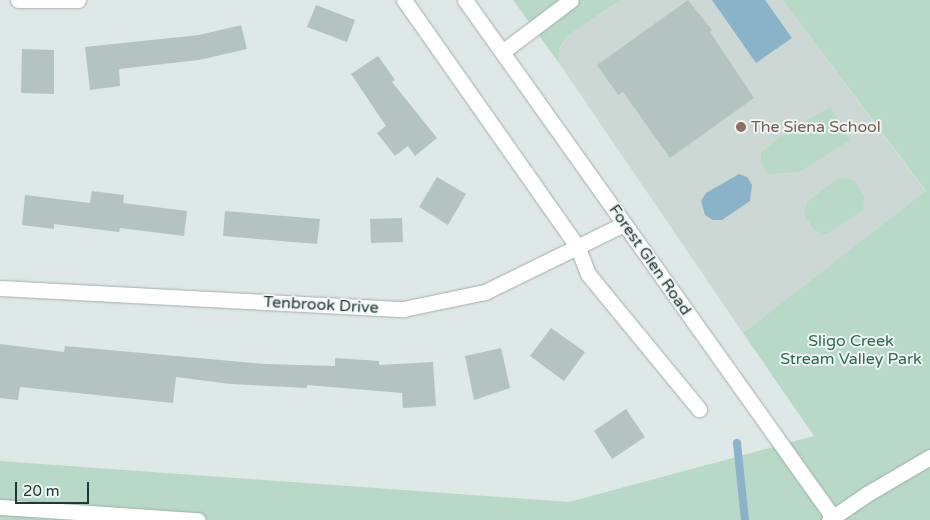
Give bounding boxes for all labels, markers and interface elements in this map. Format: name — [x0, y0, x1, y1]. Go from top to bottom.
place label: The Siena School — [751, 117, 881, 137]
marker: The Siena School — [735, 121, 747, 133]
street label: Forest Glen Road — [605, 201, 695, 319]
street label: Tenbrook Drive — [263, 292, 379, 318]
park label: Sligo Creek Stream Valley Park — [780, 331, 922, 369]
scale bar — [18, 472, 91, 504]
text: 20 m — [23, 482, 60, 500]

